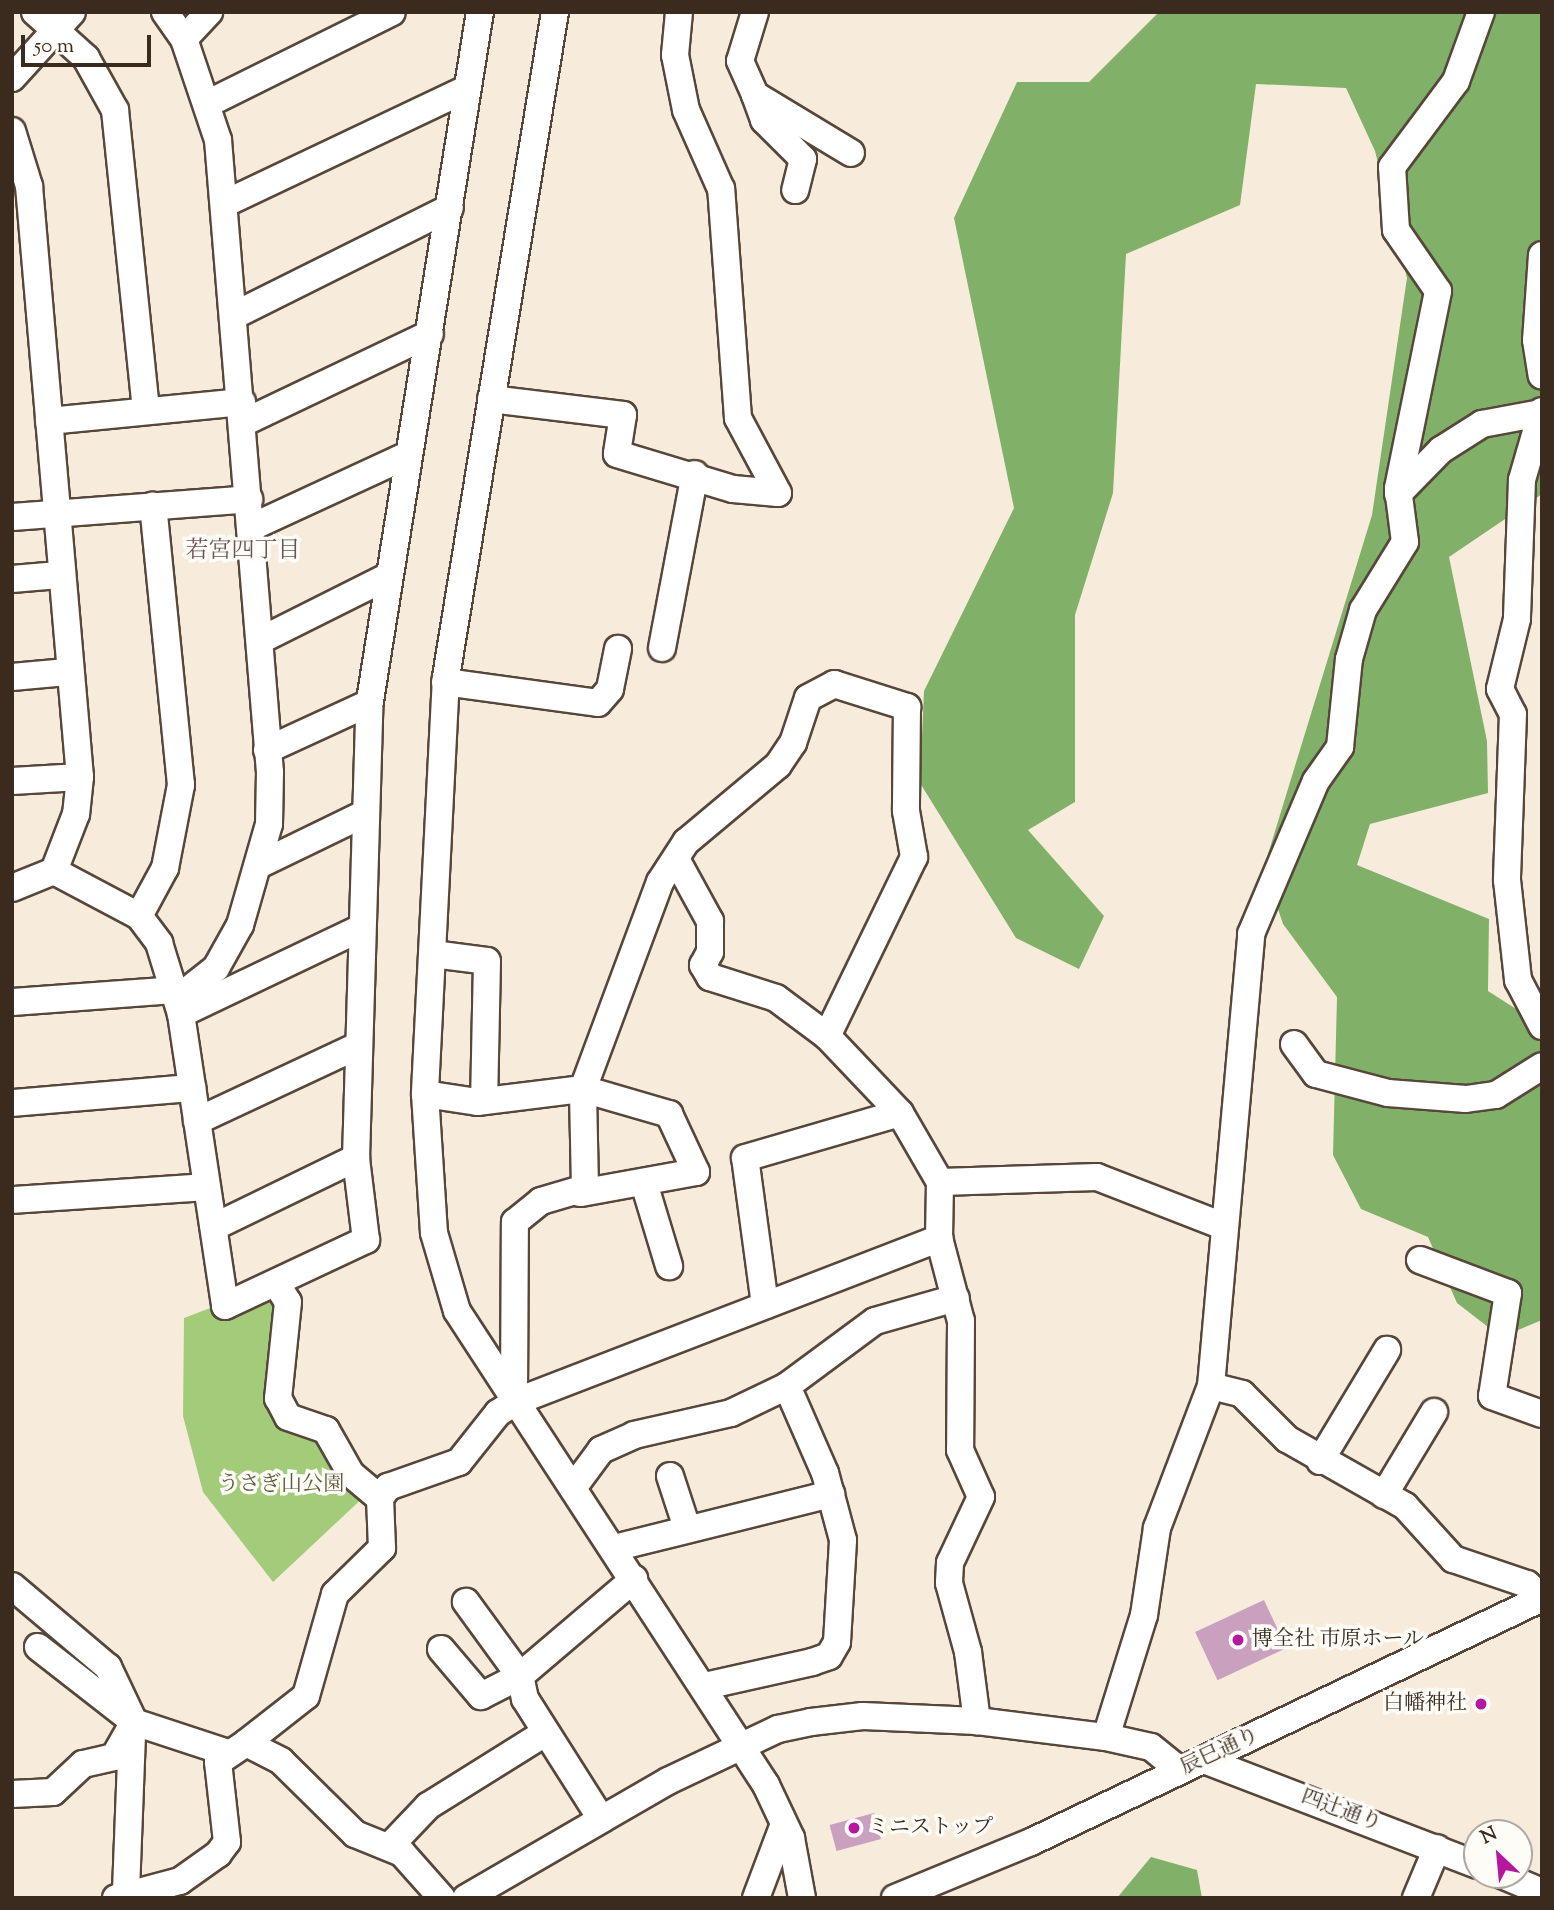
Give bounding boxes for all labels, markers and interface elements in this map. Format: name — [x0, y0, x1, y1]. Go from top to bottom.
scale bar — [24, 21, 154, 65]
text: 50 m — [34, 32, 74, 62]
district label: 若宮四丁目 — [186, 538, 300, 566]
park label: うさぎ山公園 — [218, 1472, 344, 1498]
place label: 博全社 市原ホール — [1252, 1627, 1424, 1653]
marker: 博全社 市原ホール — [1230, 1632, 1246, 1648]
place label: 白幡神社 — [1383, 1691, 1467, 1717]
marker: 白幡神社 — [1473, 1696, 1489, 1712]
street label: 辰巳通り — [1177, 1723, 1263, 1781]
street label: 四辻通り — [1297, 1785, 1385, 1837]
place label: ミニストップ — [868, 1815, 994, 1841]
north arrow — [1463, 1819, 1533, 1889]
marker: ミニストップ — [846, 1820, 862, 1836]
text: N — [1477, 1821, 1502, 1852]

